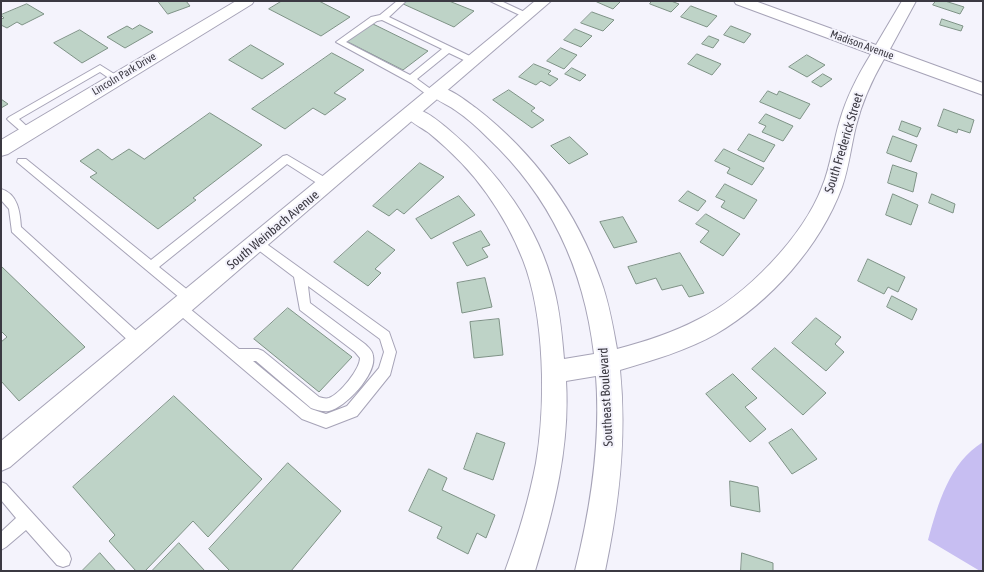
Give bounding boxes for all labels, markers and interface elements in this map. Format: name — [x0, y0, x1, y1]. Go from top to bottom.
street label: Madison Avenue — [828, 27, 896, 63]
street label: Lincoln Park Drive — [90, 50, 158, 98]
street label: South Frederick Street — [821, 91, 867, 195]
street label: South Weinbach Avenue — [224, 187, 322, 273]
street label: Southeast Boulevard — [596, 347, 616, 447]

